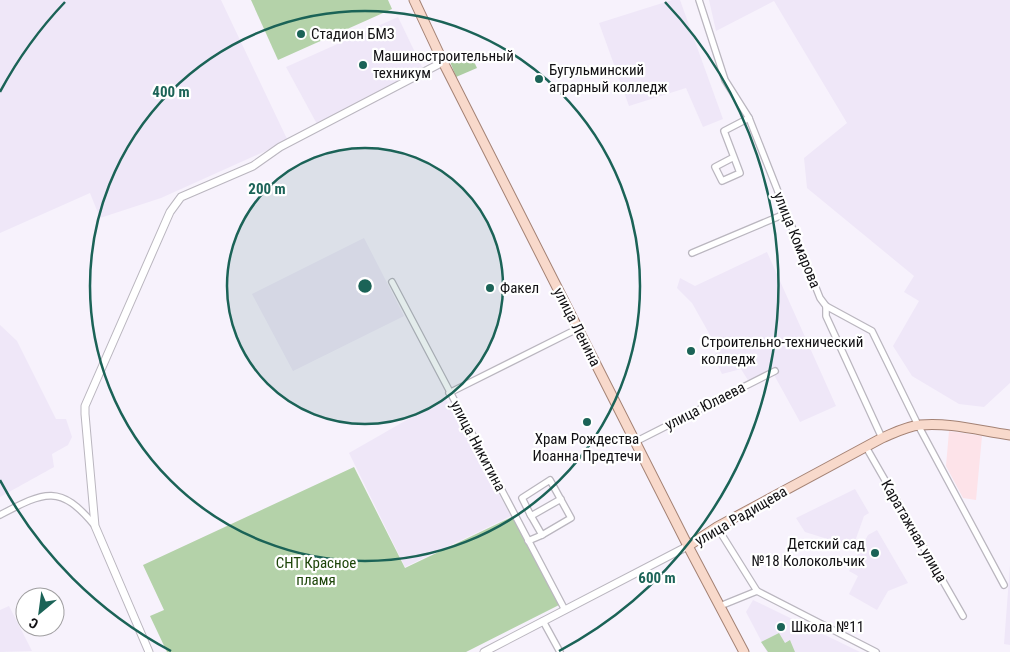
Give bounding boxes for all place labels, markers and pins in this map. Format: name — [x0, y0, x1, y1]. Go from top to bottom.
place label: Стадион БМЗ — [311, 25, 395, 43]
marker: Стадион БМЗ — [295, 28, 307, 40]
place label: Машиностроительный техникум — [373, 47, 514, 82]
marker: Машиностроительный техникум — [357, 59, 369, 71]
place label: Бугульминский аграрный колледж — [549, 61, 668, 96]
marker: Бугульминский аграрный колледж — [533, 73, 545, 85]
centre of rings — [356, 277, 374, 295]
place label: Факел — [500, 279, 539, 297]
marker: Факел — [484, 282, 496, 294]
place label: Строительно-технический колледж — [701, 333, 863, 368]
marker: Строительно-технический колледж — [685, 345, 697, 357]
marker: Храм Рождества Иоанна Предтечи — [581, 416, 593, 428]
place label: Храм Рождества Иоанна Предтечи — [532, 430, 642, 465]
place label: Детский сад №18 Колокольчик — [752, 535, 865, 570]
marker: Детский сад №18 Колокольчик — [869, 547, 881, 559]
place label: Школа №11 — [791, 618, 864, 636]
marker: Школа №11 — [775, 621, 787, 633]

